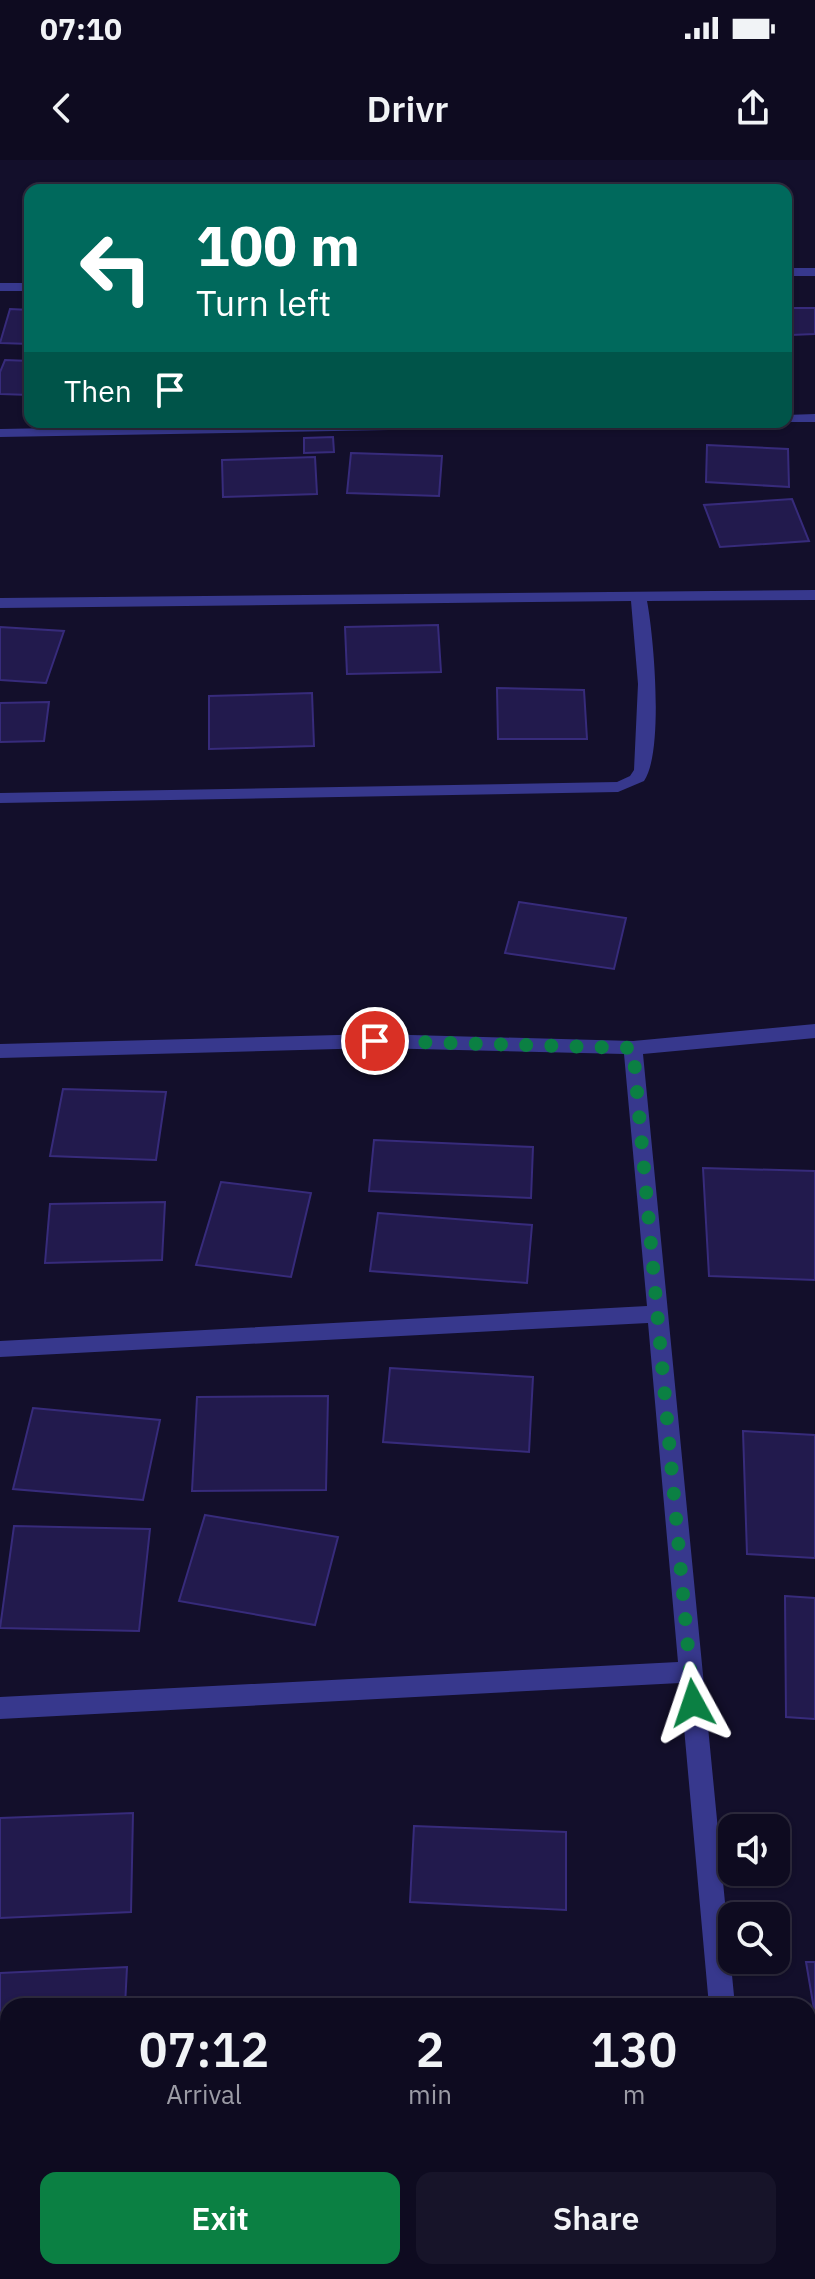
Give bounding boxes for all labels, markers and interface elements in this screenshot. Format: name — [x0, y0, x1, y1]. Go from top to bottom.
text: 07:10 — [40, 9, 122, 48]
text: Drivr — [367, 85, 448, 132]
icon: back — [40, 86, 84, 130]
icon: share — [731, 86, 775, 130]
text: 100 m — [196, 209, 360, 281]
icon: left — [64, 216, 168, 320]
text: Turn left — [196, 279, 331, 326]
icon: arrive — [148, 368, 192, 412]
text: Then — [64, 371, 132, 410]
pin — [341, 1007, 409, 1075]
icon: arrive — [353, 1019, 397, 1063]
position arrow — [651, 1661, 735, 1745]
map controls — [718, 1814, 790, 1974]
button: sound — [718, 1814, 790, 1886]
button: search — [718, 1902, 790, 1974]
text: 07:12 — [139, 2018, 269, 2080]
text: 2 — [416, 2018, 444, 2080]
text: 130 — [591, 2018, 677, 2080]
text: Arrival — [166, 2077, 242, 2111]
text: min — [408, 2077, 452, 2111]
text: m — [623, 2077, 645, 2111]
button: Exit — [40, 2172, 400, 2264]
button: Share — [416, 2172, 776, 2264]

